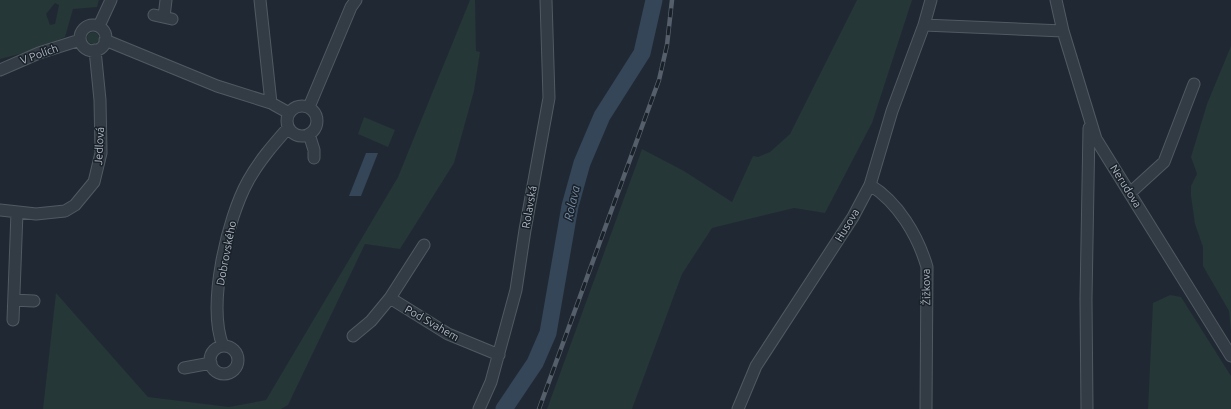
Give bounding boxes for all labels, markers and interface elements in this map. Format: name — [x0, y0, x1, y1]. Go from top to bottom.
street label: V Polích — [18, 42, 60, 66]
street label: Jedlová — [92, 127, 106, 165]
street label: Nerudova — [1108, 162, 1144, 210]
water label: Rolava — [561, 184, 582, 222]
street label: Rolavská — [519, 185, 539, 229]
street label: Husova — [833, 206, 861, 244]
street label: Dobrovského — [214, 220, 238, 286]
street label: Žižkova — [919, 268, 932, 306]
street label: Pod Svahem — [403, 303, 461, 343]

